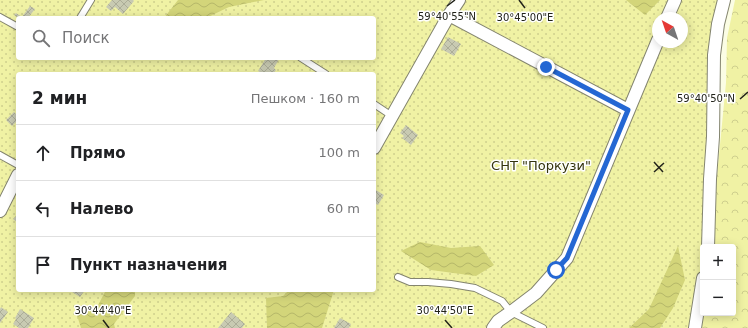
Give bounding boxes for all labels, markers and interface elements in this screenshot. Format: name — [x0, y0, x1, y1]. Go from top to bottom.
text: 59°40'55"N — [418, 11, 476, 22]
text: 30°45'00"E — [497, 12, 553, 23]
north arrow — [652, 12, 688, 48]
search box — [16, 16, 376, 60]
icon: search — [30, 27, 52, 49]
text: Поиск — [62, 29, 110, 47]
route end — [537, 58, 555, 76]
text: 2 мин — [32, 88, 87, 108]
text: Пешком · 160 m — [251, 91, 360, 106]
text: 59°40'50"N — [677, 93, 735, 104]
icon: ahead — [32, 142, 54, 164]
text: Прямо — [70, 144, 126, 162]
text: 100 m — [318, 145, 360, 160]
park label: СНТ "Поркузи" — [491, 158, 591, 173]
icon: left — [32, 198, 54, 220]
text: Налево — [70, 200, 134, 218]
text: 60 m — [327, 201, 360, 216]
map controls — [700, 244, 736, 316]
button: + — [700, 244, 736, 280]
icon: arrive — [32, 254, 54, 276]
text: Пункт назначения — [70, 256, 227, 274]
route start — [547, 261, 565, 279]
button: − — [700, 280, 736, 316]
text: 30°44'40"E — [75, 305, 131, 316]
text: 30°44'50"E — [417, 305, 473, 316]

